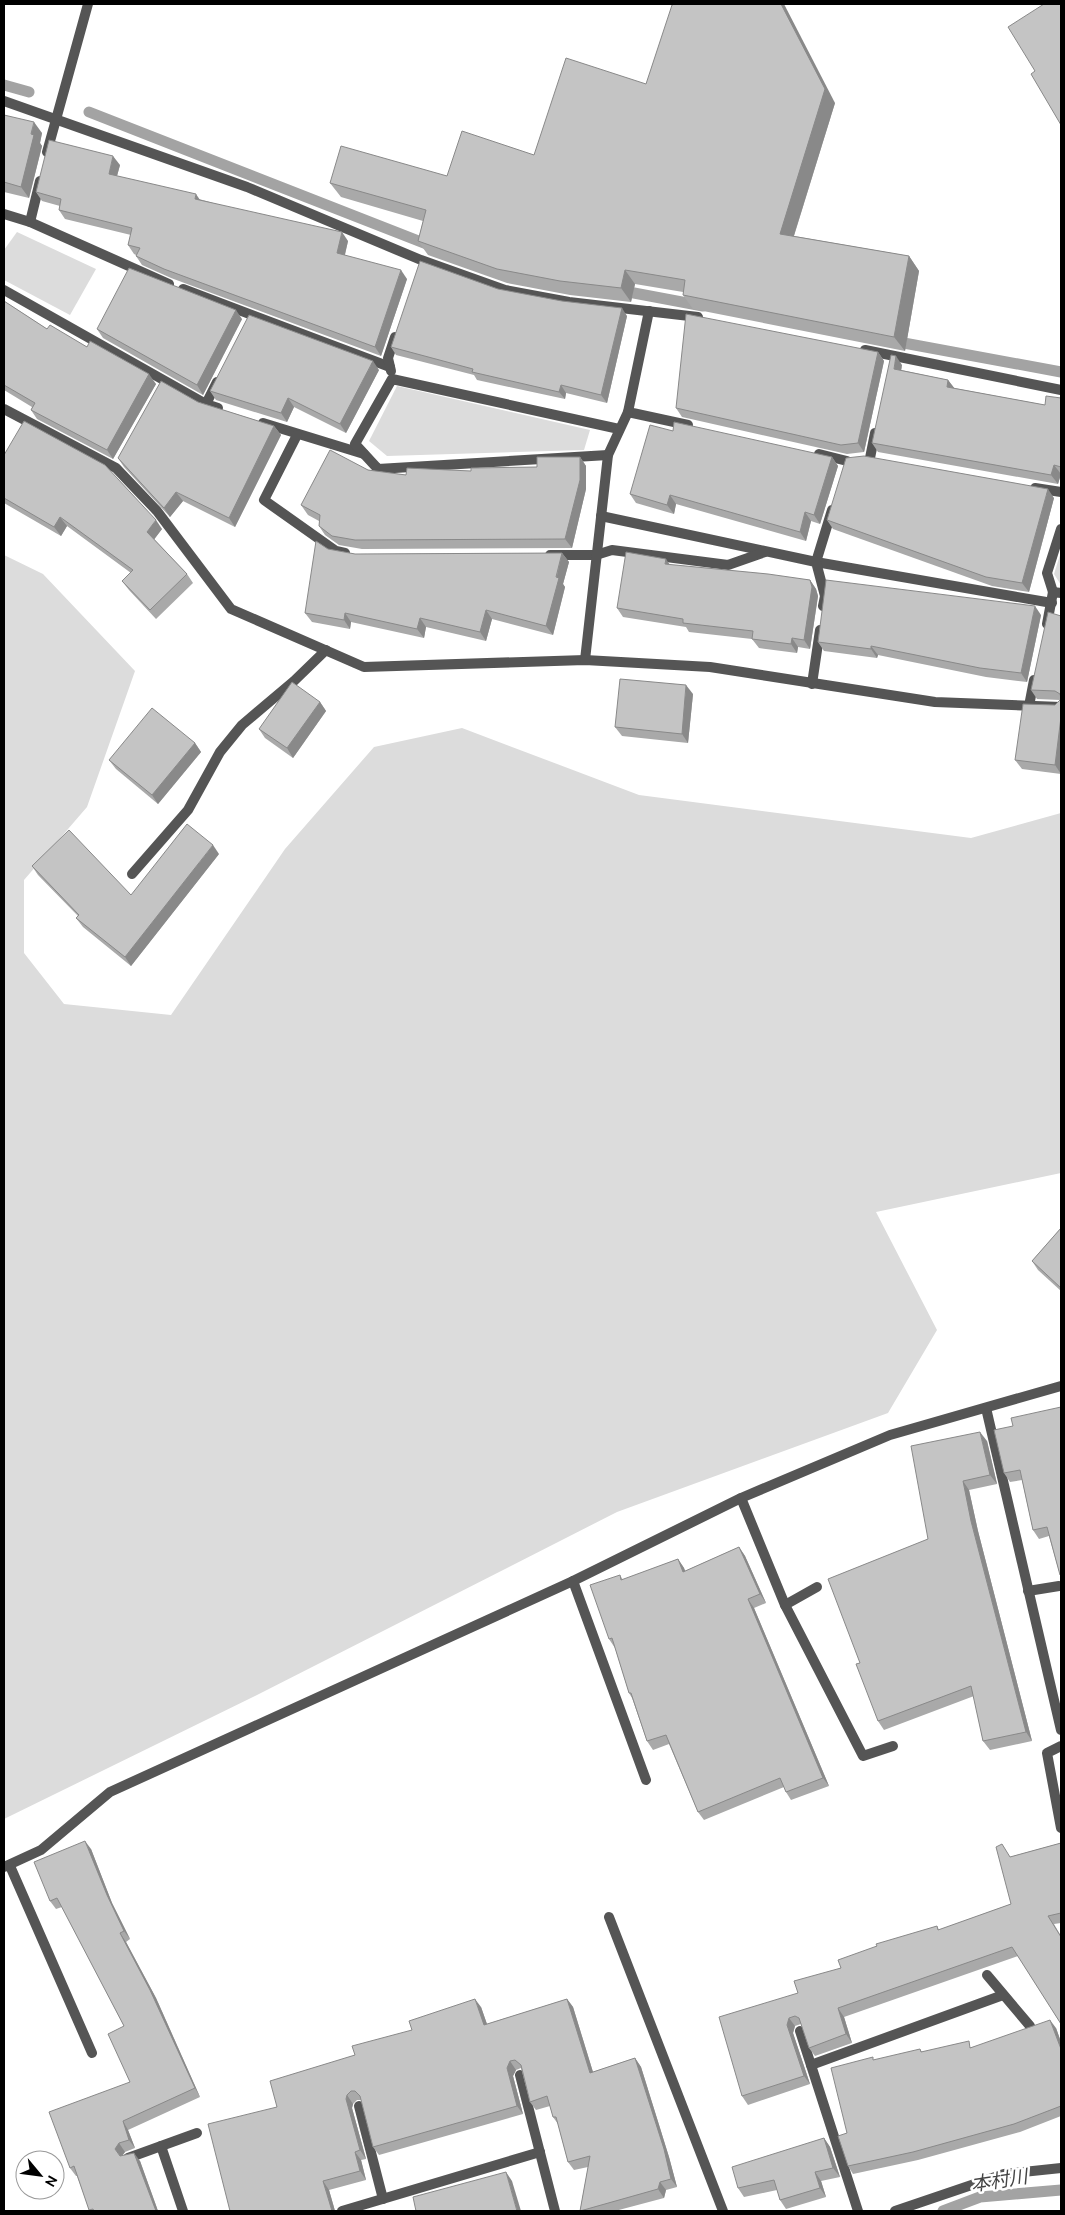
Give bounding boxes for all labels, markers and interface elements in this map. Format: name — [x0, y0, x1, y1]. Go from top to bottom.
north arrow — [15, 2150, 65, 2200]
water label: 本村川 — [969, 2164, 1031, 2195]
text: N — [42, 2173, 61, 2190]

